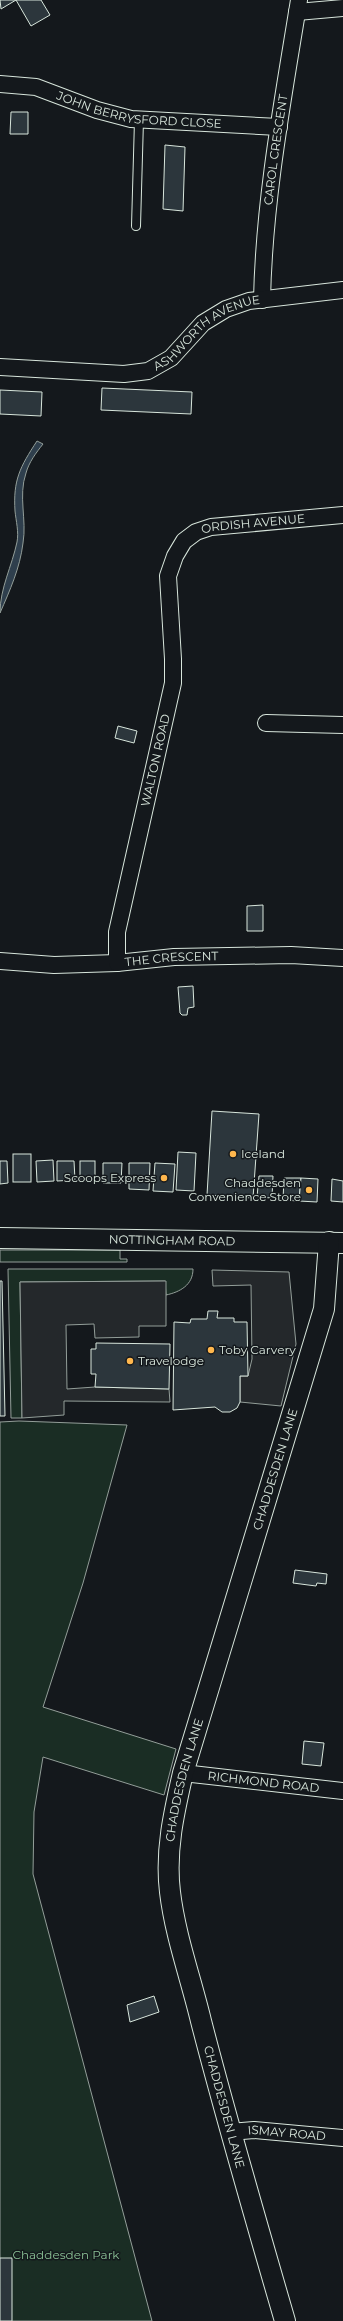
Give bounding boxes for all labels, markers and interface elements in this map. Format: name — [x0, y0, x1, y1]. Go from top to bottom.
street label: JOHN BERRYSFORD CLOSE — [54, 87, 222, 131]
street label: CAROL CRESCENT — [260, 93, 290, 206]
street label: ASHWORTH AVENUE — [150, 292, 261, 374]
street label: ORDISH AVENUE — [199, 510, 306, 537]
street label: WALTON ROAD — [137, 712, 173, 808]
street label: THE CRESCENT — [124, 948, 219, 969]
place label: Iceland — [241, 1146, 285, 1161]
marker: Iceland — [228, 1149, 238, 1159]
place label: Scoops Express — [64, 1170, 156, 1185]
marker: Scoops Express — [159, 1173, 169, 1183]
place label: Chaddesden Convenience Store — [188, 1175, 301, 1204]
marker: Chaddesden Convenience Store — [304, 1185, 314, 1195]
street label: NOTTINGHAM ROAD — [109, 1232, 235, 1248]
place label: Toby Carvery — [219, 1342, 296, 1357]
marker: Toby Carvery — [206, 1345, 216, 1355]
place label: Travelodge — [138, 1353, 204, 1368]
marker: Travelodge — [125, 1356, 135, 1366]
street label: CHADDESDEN LANE — [249, 1407, 300, 1532]
street label: CHADDESDEN LANE — [162, 1717, 206, 1843]
street label: RICHMOND ROAD — [207, 1768, 320, 1795]
street label: CHADDESDEN LANE — [201, 2044, 248, 2170]
street label: ISMAY ROAD — [247, 2122, 327, 2143]
park label: Chaddesden Park — [12, 2247, 120, 2262]

